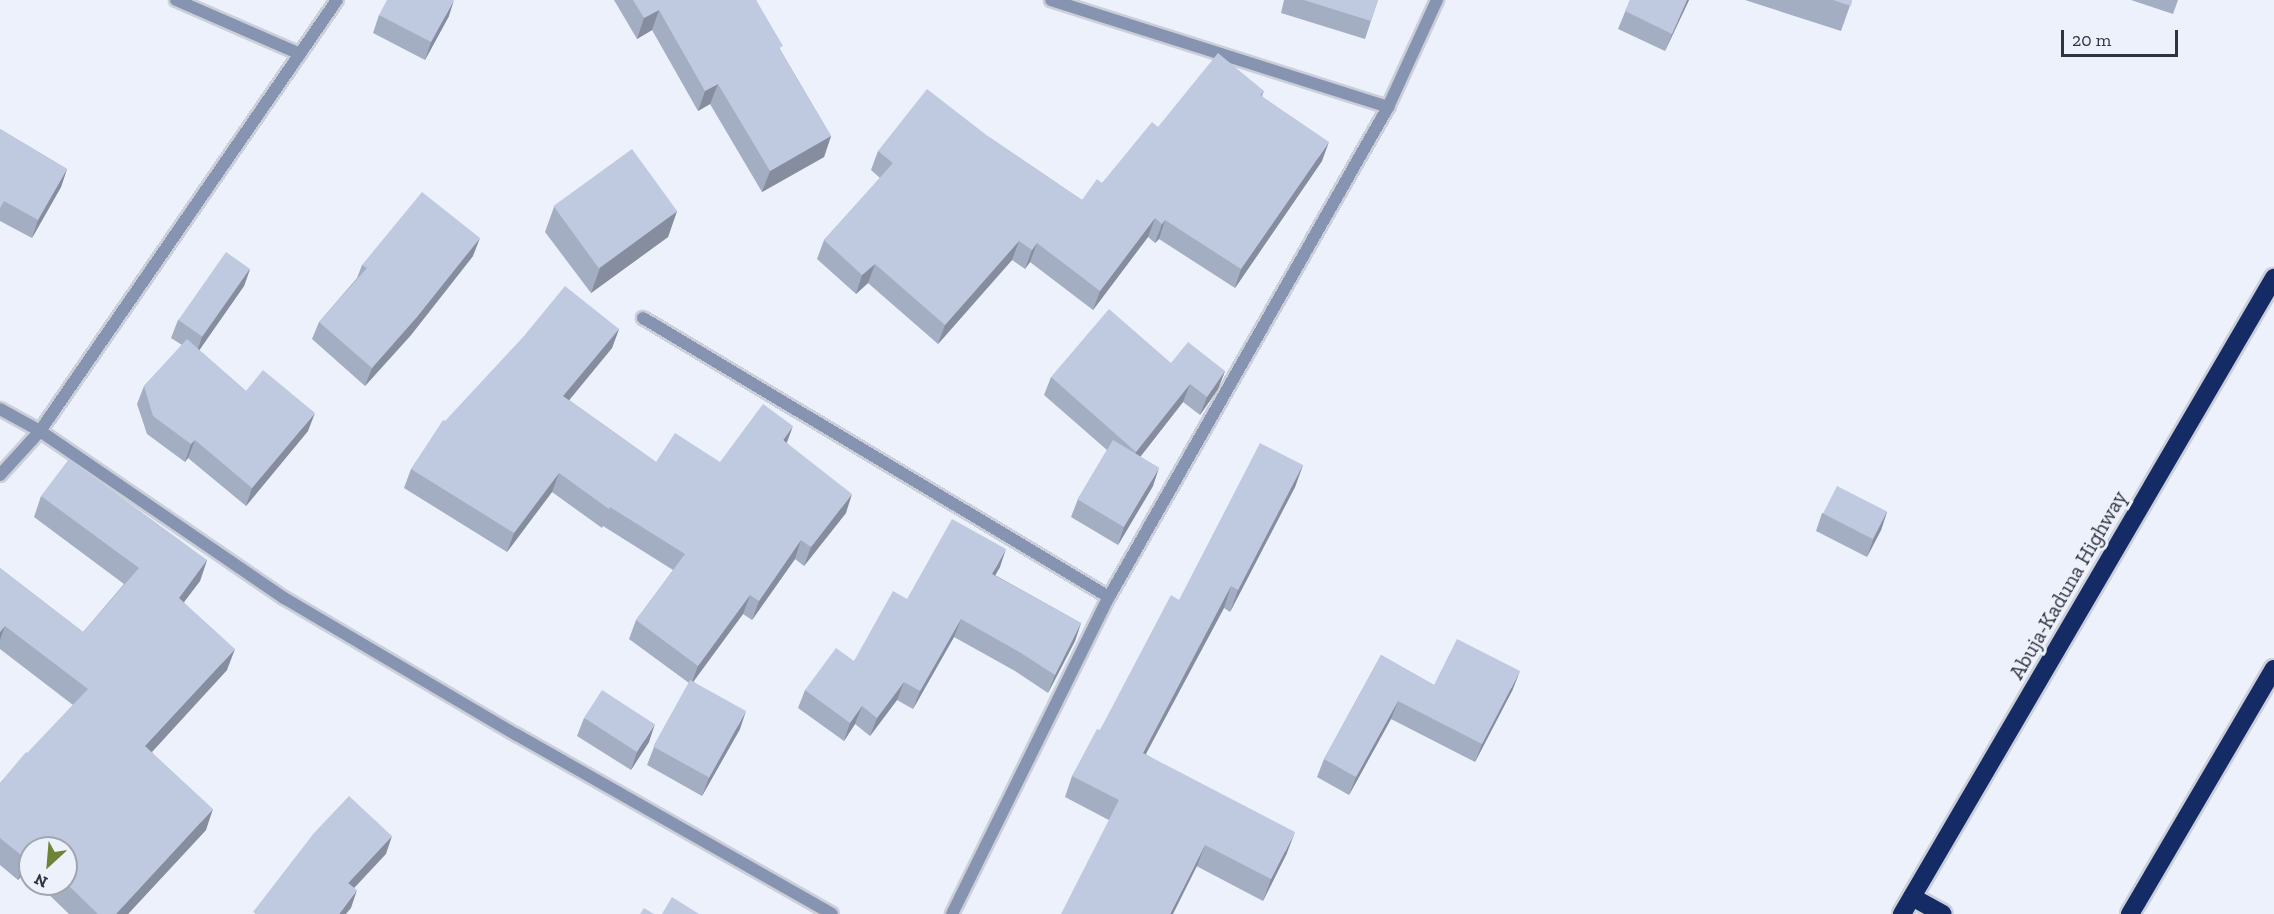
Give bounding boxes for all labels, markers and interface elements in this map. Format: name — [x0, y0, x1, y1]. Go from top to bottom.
scale bar — [2064, 18, 2181, 56]
text: 20 m — [2072, 29, 2111, 51]
street label: Abuja-Kaduna Highway — [2004, 486, 2132, 684]
north arrow — [18, 836, 78, 896]
text: N — [31, 870, 50, 892]

